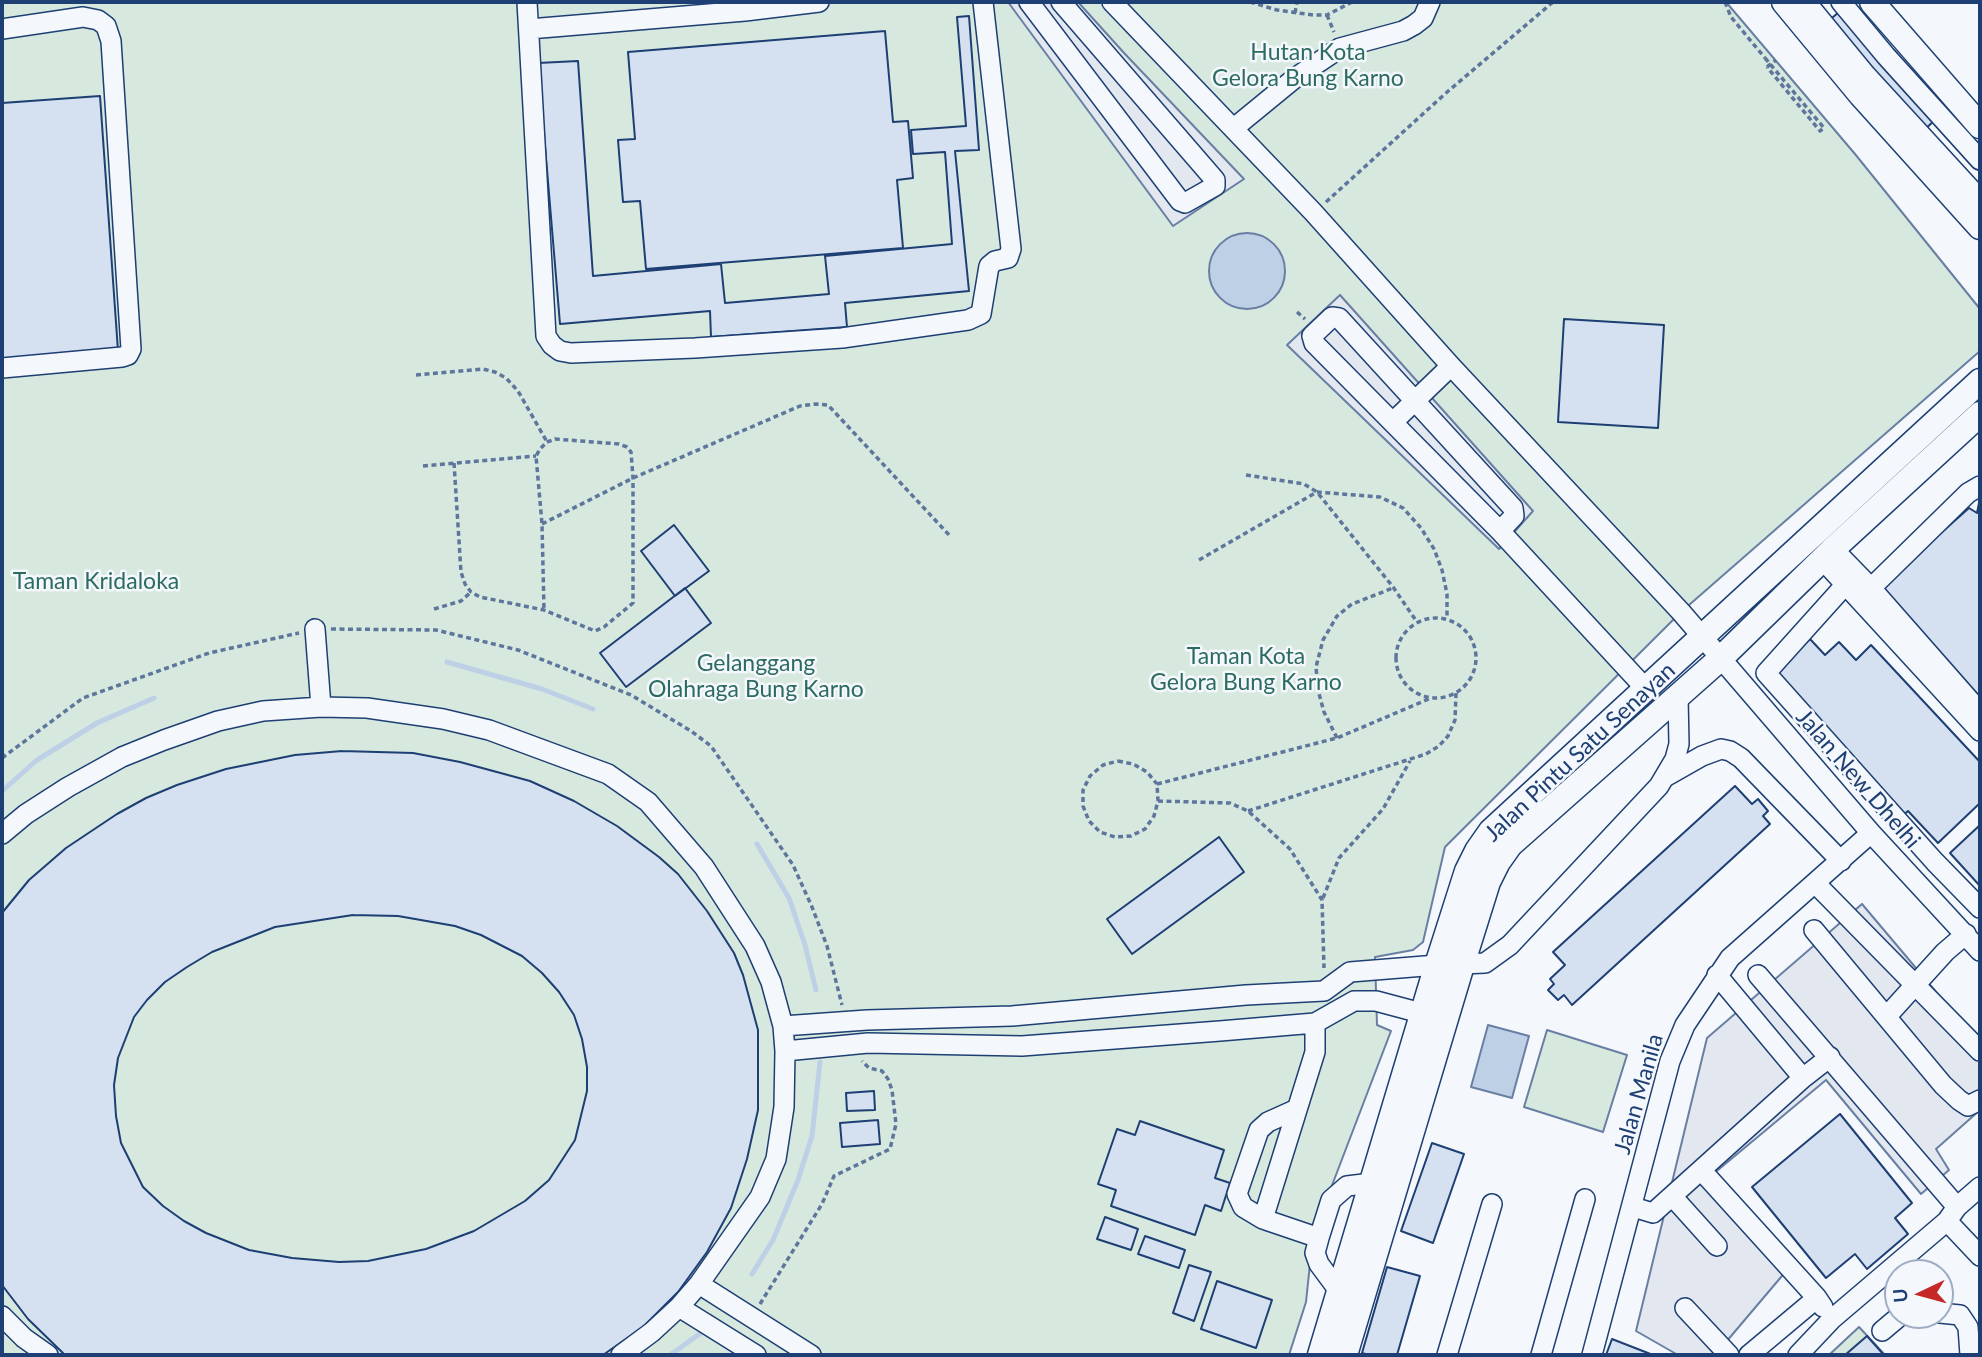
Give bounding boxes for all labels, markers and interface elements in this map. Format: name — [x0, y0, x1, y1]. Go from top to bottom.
park label: Hutan Kota Gelora Bung Karno — [1212, 39, 1404, 93]
park label: Taman Kridaloka — [13, 568, 179, 596]
park label: Taman Kota Gelora Bung Karno — [1150, 643, 1342, 697]
park label: Gelanggang Olahraga Bung Karno — [648, 650, 864, 704]
street label: Jalan Pintu Satu Senayan — [1479, 657, 1681, 847]
street label: Jalan New Dhelhi — [1790, 704, 1926, 854]
street label: Jalan Manila — [1609, 1031, 1669, 1157]
north arrow — [1884, 1259, 1954, 1329]
text: U — [1888, 1288, 1912, 1304]

